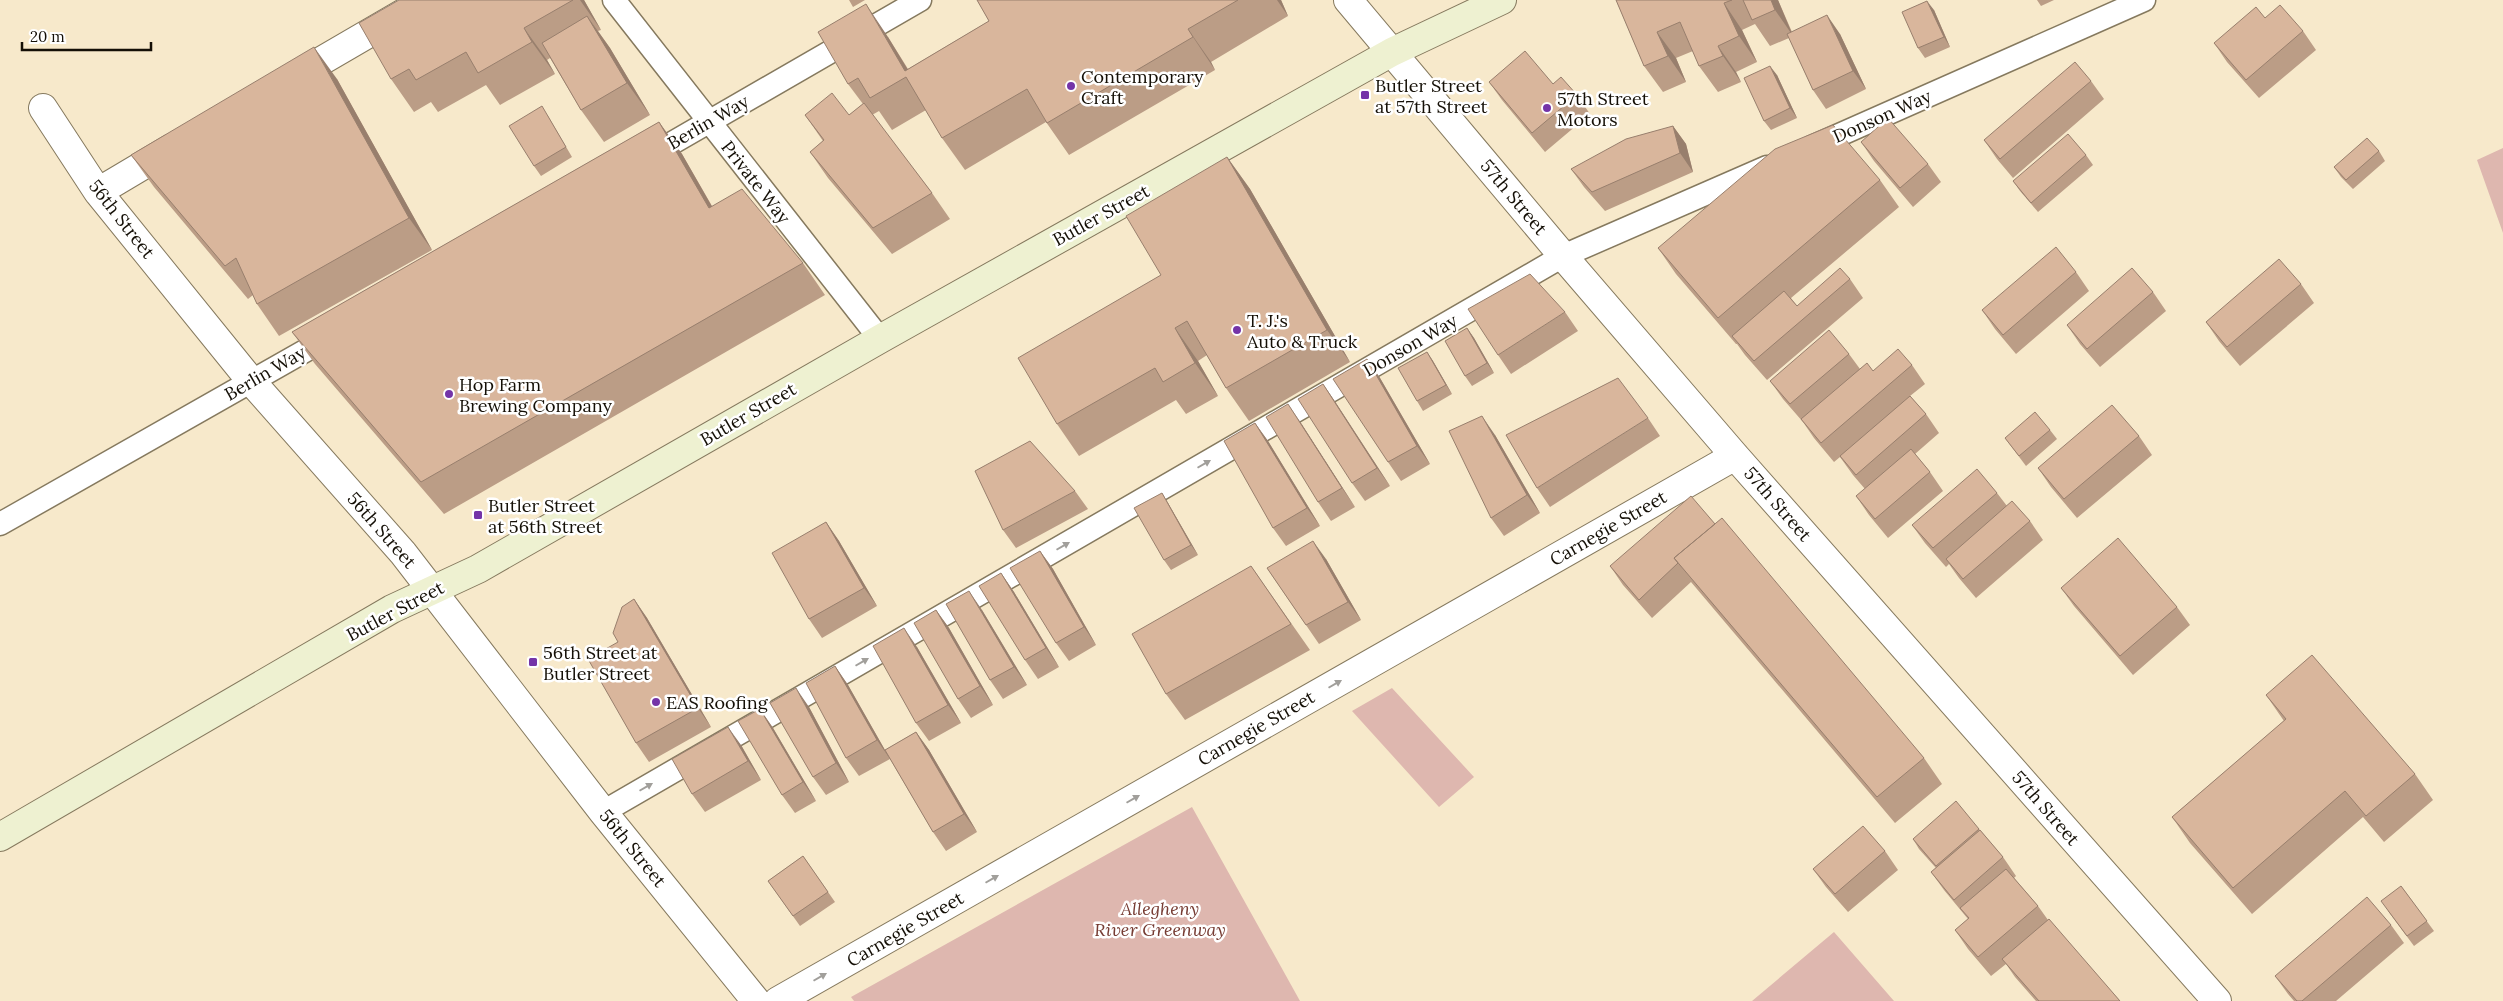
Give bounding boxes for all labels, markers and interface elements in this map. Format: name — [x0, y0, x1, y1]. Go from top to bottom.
scale bar — [22, 20, 151, 52]
text: 20 m — [30, 27, 65, 46]
place label: Contemporary Craft — [1081, 65, 1204, 109]
place label: Butler Street at 57th Street — [1375, 74, 1488, 118]
marker: Contemporary Craft — [1065, 80, 1077, 92]
street label: Donson Way — [1829, 84, 1935, 148]
place label: 57th Street Motors — [1557, 87, 1649, 131]
street label: Berlin Way — [663, 89, 753, 154]
marker: Butler Street at 57th Street — [1359, 89, 1371, 101]
marker: 57th Street Motors — [1541, 102, 1553, 114]
street label: Private Way — [716, 136, 796, 229]
street label: 57th Street — [1476, 155, 1552, 240]
street label: 56th Street — [84, 175, 160, 263]
street label: Butler Street — [1049, 179, 1153, 251]
street label: Donson Way — [1359, 308, 1462, 381]
place label: T. J.'s Auto & Truck — [1246, 309, 1358, 353]
marker: T. J.'s Auto & Truck — [1231, 324, 1243, 336]
street label: Berlin Way — [220, 340, 310, 405]
place label: Hop Farm Brewing Company — [459, 373, 613, 417]
street label: Butler Street — [696, 377, 800, 451]
marker: Hop Farm Brewing Company — [443, 388, 455, 400]
one-way arrow — [1197, 460, 1210, 469]
street label: 57th Street — [1739, 462, 1817, 546]
street label: Carnegie Street — [1545, 485, 1671, 571]
street label: 56th Street — [343, 487, 421, 573]
place label: Butler Street at 56th Street — [488, 494, 603, 538]
marker: Butler Street at 56th Street — [472, 509, 484, 521]
one-way arrow — [1057, 541, 1070, 550]
street label: Butler Street — [342, 576, 448, 646]
place label: 56th Street at Butler Street — [543, 641, 658, 685]
marker: 56th Street at Butler Street — [527, 656, 539, 668]
one-way arrow — [855, 658, 868, 667]
one-way arrow — [1328, 679, 1342, 688]
street label: Carnegie Street — [1193, 685, 1319, 771]
place label: EAS Roofing — [666, 691, 769, 714]
marker: EAS Roofing — [650, 696, 662, 708]
street label: 57th Street — [2007, 766, 2085, 850]
one-way arrow — [639, 783, 652, 792]
one-way arrow — [1126, 794, 1140, 803]
street label: 56th Street — [595, 804, 671, 892]
one-way arrow — [984, 875, 999, 883]
street label: Carnegie Street — [842, 886, 968, 972]
park label: Allegheny River Greenway — [1094, 897, 1226, 941]
one-way arrow — [813, 973, 828, 981]

